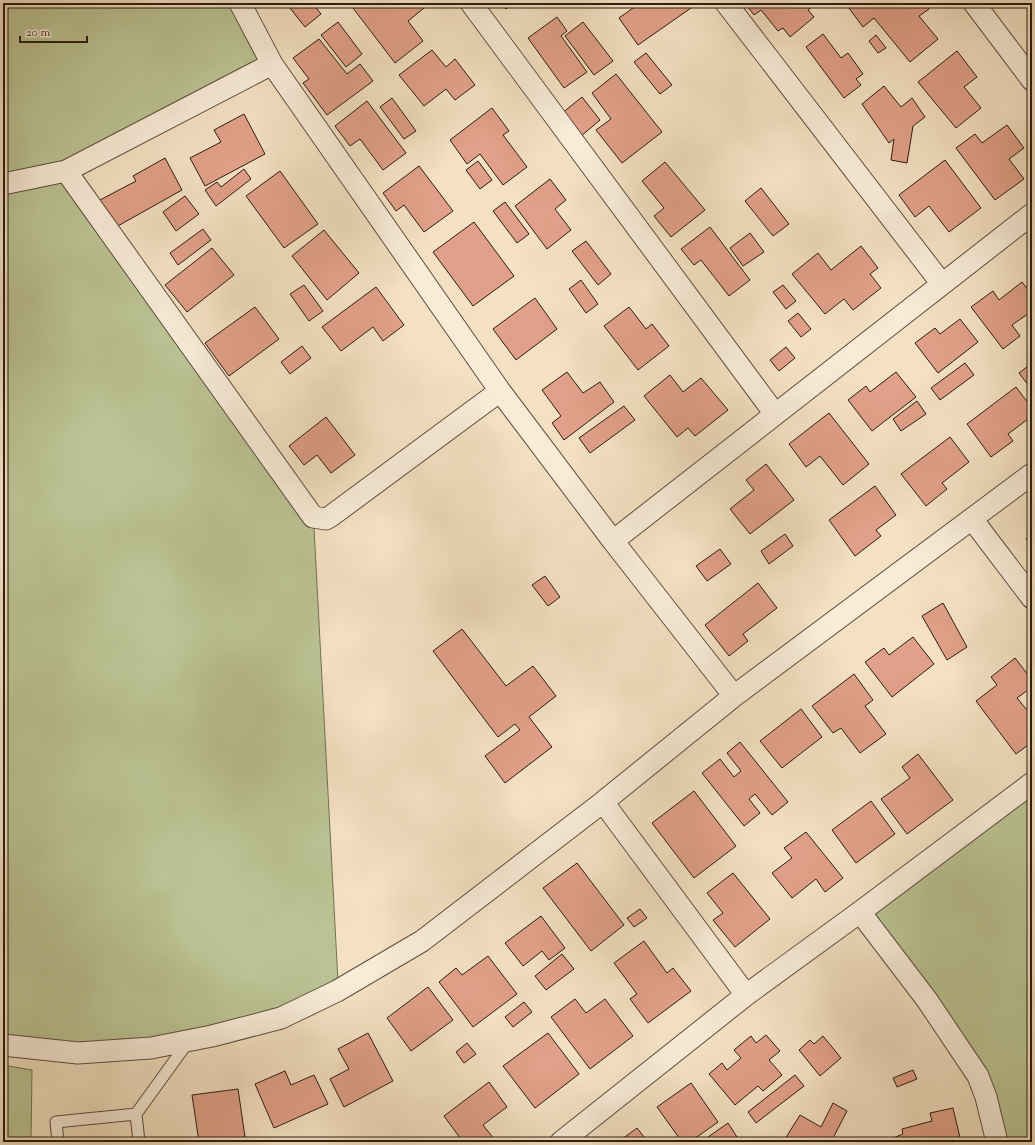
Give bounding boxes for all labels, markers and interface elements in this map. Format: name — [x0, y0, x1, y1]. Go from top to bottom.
scale bar — [20, 18, 87, 44]
text: 20 m — [26, 24, 51, 42]

